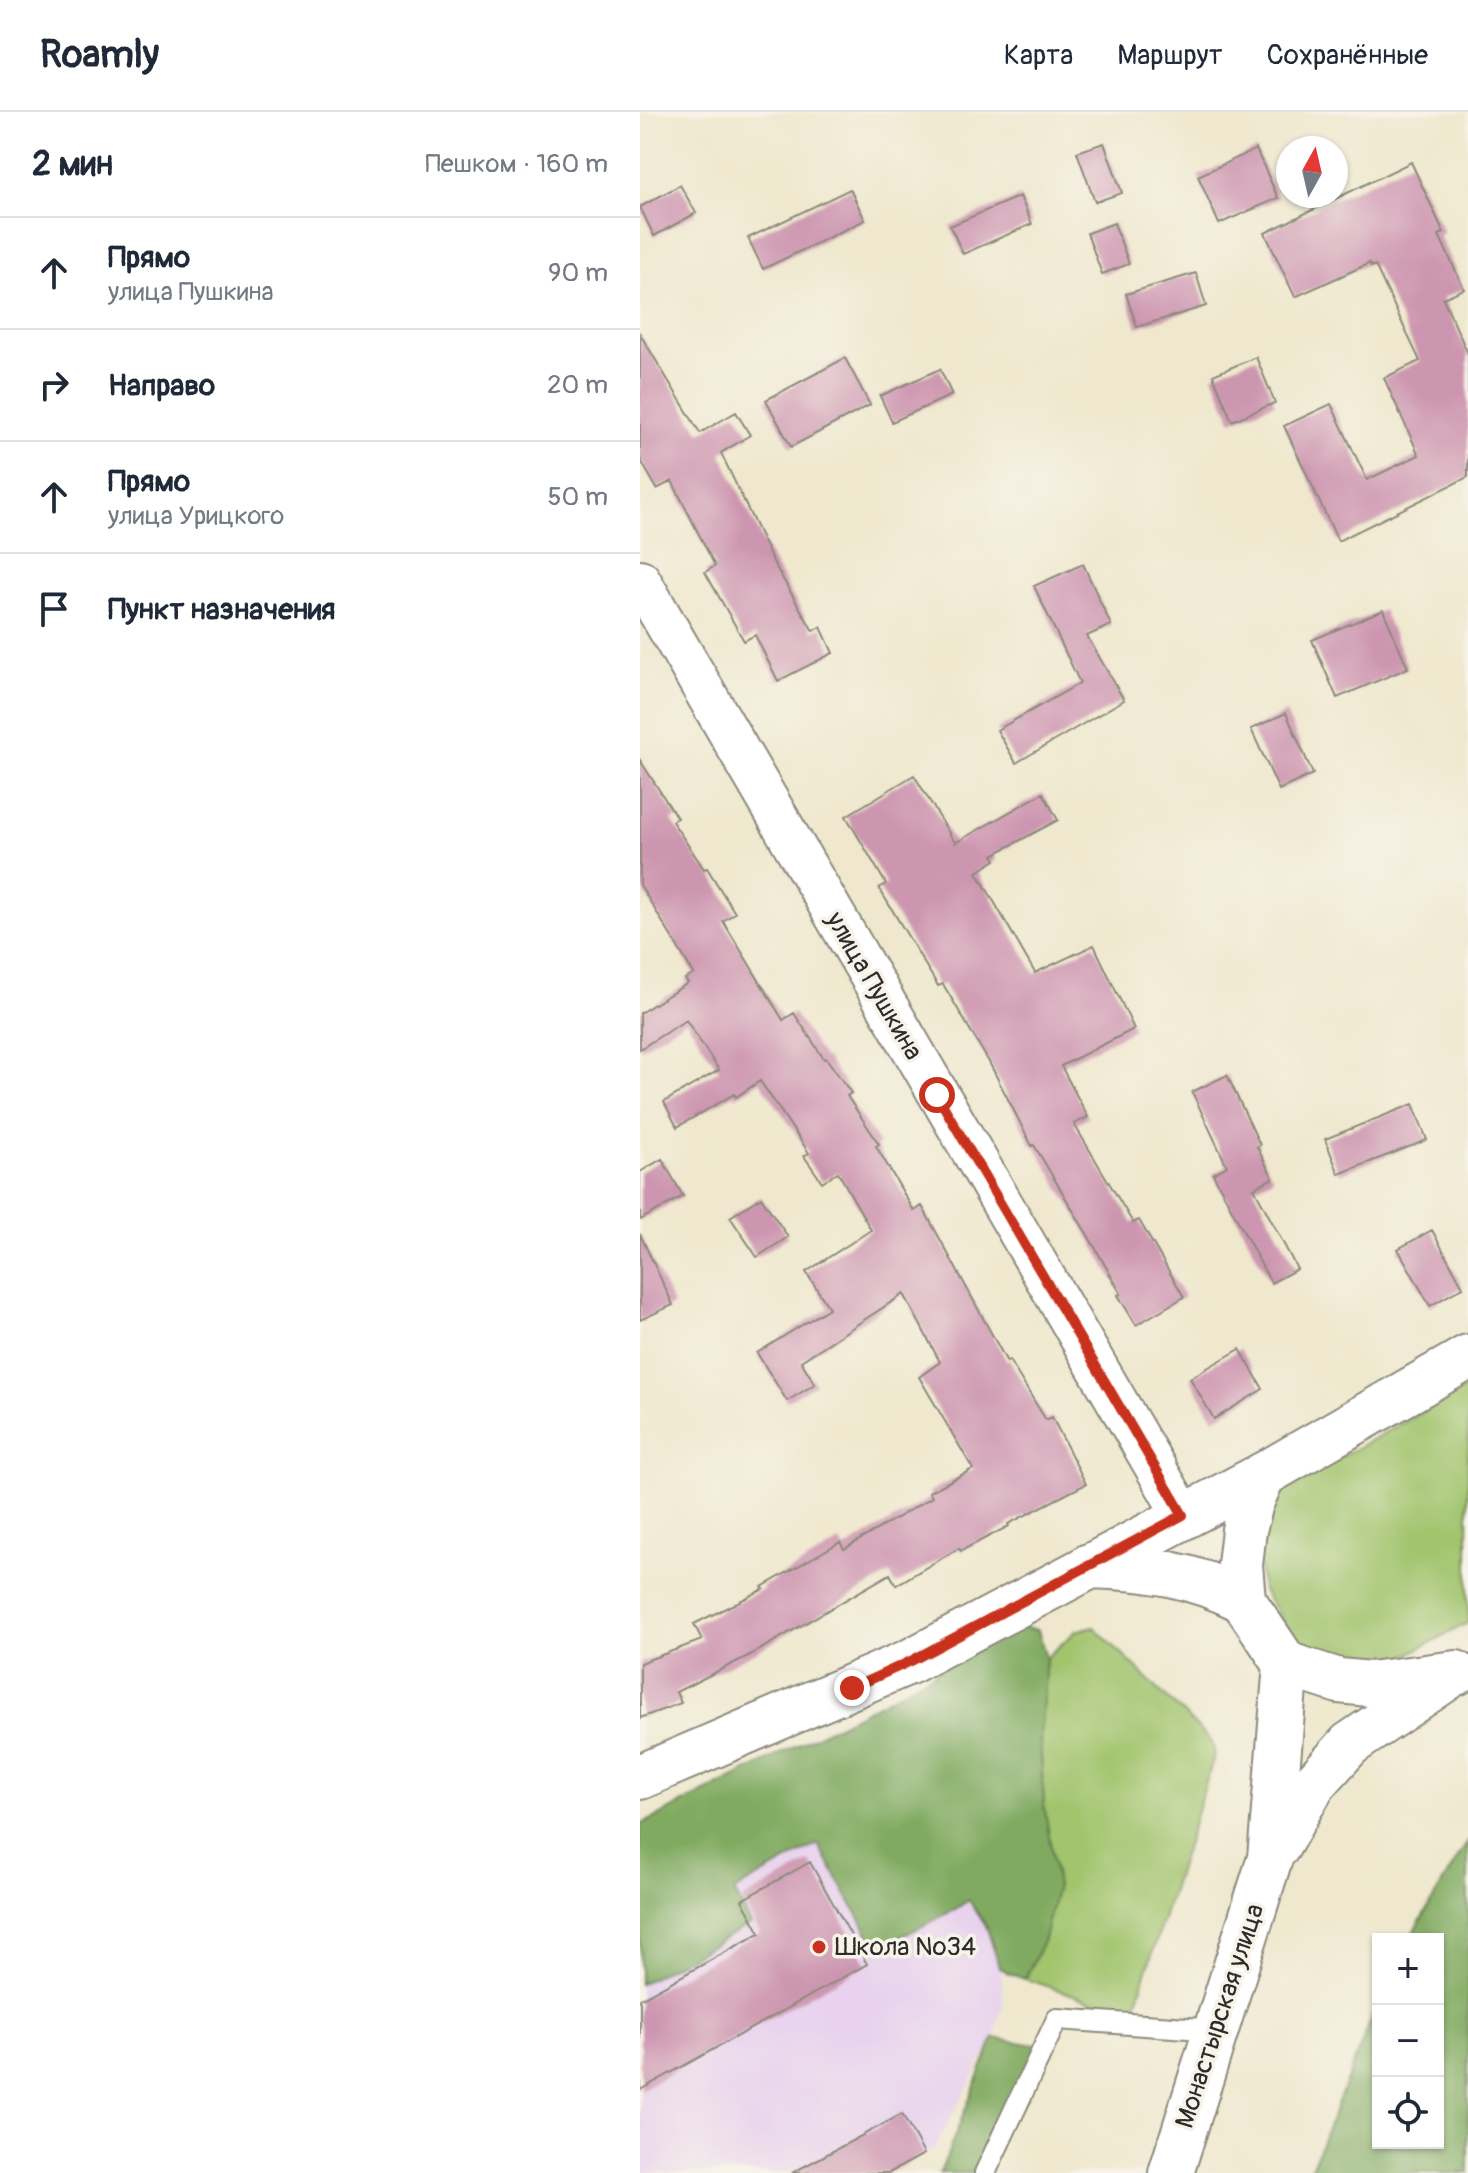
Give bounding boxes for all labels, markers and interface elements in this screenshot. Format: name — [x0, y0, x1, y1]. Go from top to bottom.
text: Roamly — [40, 31, 159, 79]
text: Карта — [1004, 38, 1073, 73]
text: Маршрут — [1117, 38, 1223, 73]
text: Сохранённые — [1267, 38, 1428, 73]
north arrow — [1276, 136, 1348, 208]
text: 2 мин — [32, 143, 113, 186]
text: Пешком · 160 m — [425, 148, 608, 180]
text: Прямо — [108, 239, 190, 276]
icon: ahead — [32, 251, 76, 295]
text: 90 m — [548, 257, 608, 289]
text: улица Пушкина — [108, 276, 274, 308]
icon: right — [32, 363, 76, 407]
text: Направо — [108, 367, 215, 404]
text: 20 m — [547, 369, 608, 401]
text: Прямо — [108, 463, 190, 500]
icon: ahead — [32, 475, 76, 519]
text: 50 m — [547, 481, 608, 513]
text: улица Урицкого — [108, 500, 284, 532]
icon: arrive — [32, 587, 76, 631]
text: Пункт назначения — [108, 591, 335, 628]
street label: улица Пушкина — [818, 905, 929, 1066]
route start — [919, 1077, 955, 1113]
route end — [834, 1670, 870, 1706]
street label: Монастырская улица — [1169, 1900, 1271, 2132]
place label: Школа №34 — [835, 1931, 976, 1963]
map controls — [1372, 1933, 1444, 2149]
button: + — [1372, 1933, 1444, 2005]
marker: Школа №34 — [810, 1938, 828, 1956]
button: − — [1372, 2005, 1444, 2077]
button: locate — [1372, 2077, 1444, 2149]

